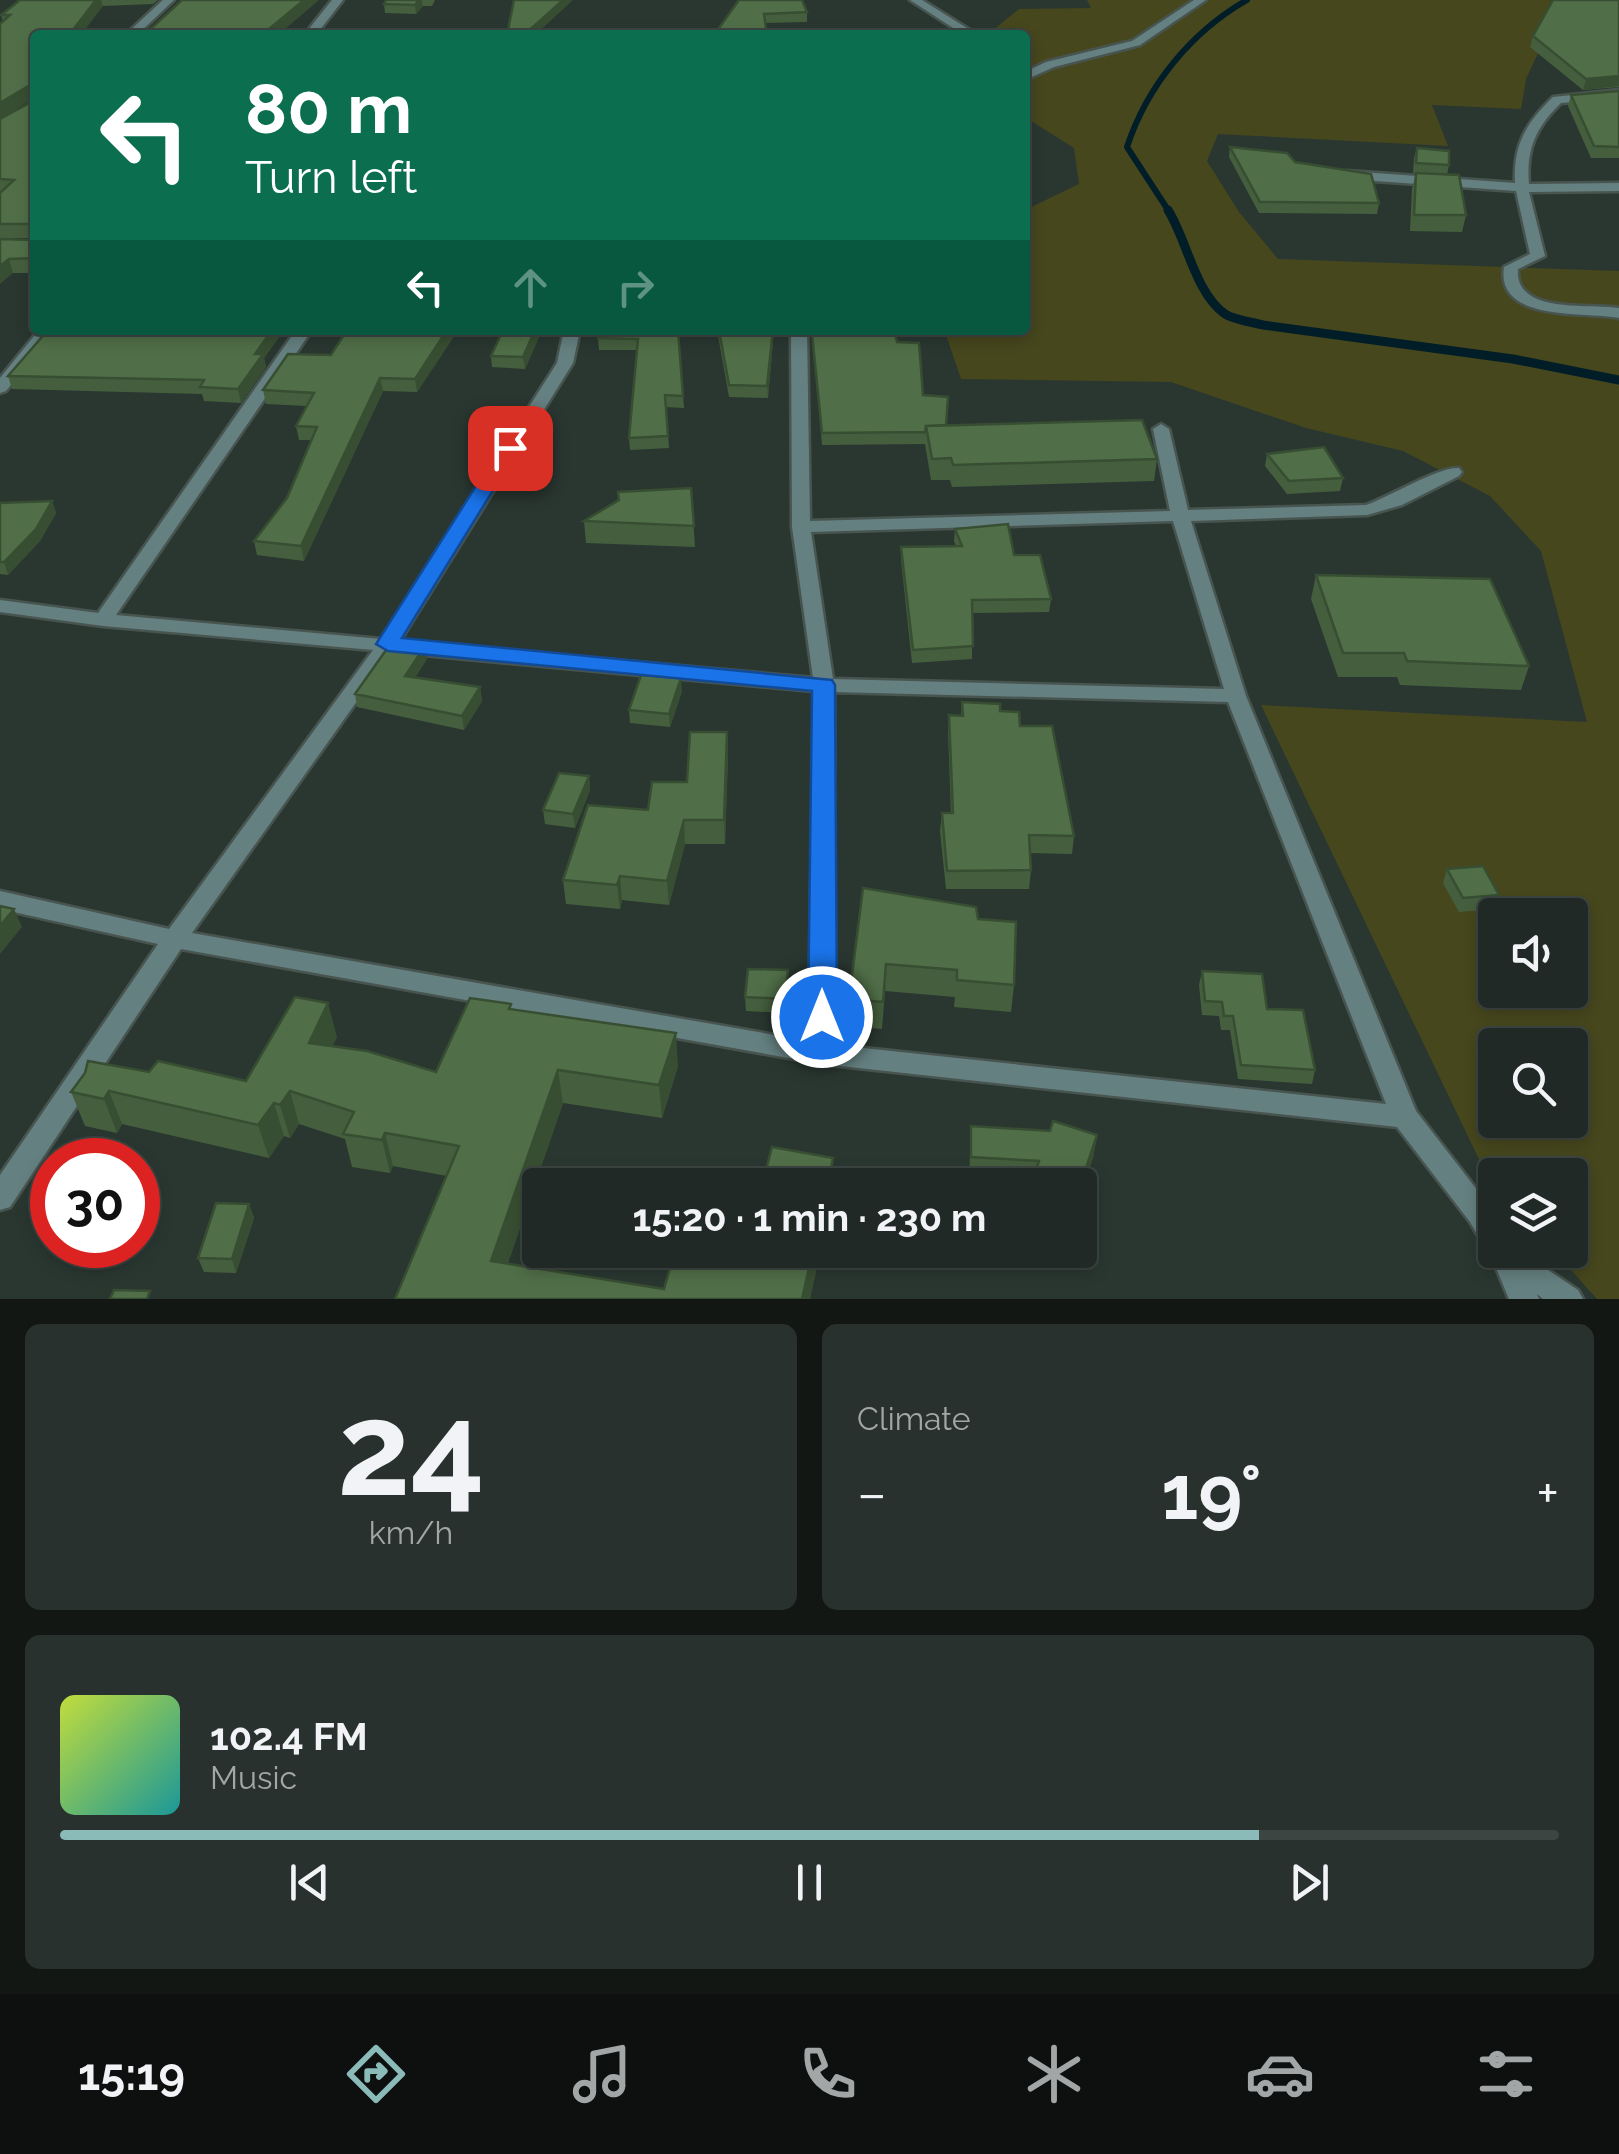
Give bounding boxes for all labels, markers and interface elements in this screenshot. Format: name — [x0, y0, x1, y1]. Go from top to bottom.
text: 80 m — [245, 67, 412, 149]
icon: left — [80, 70, 210, 200]
text: Turn left — [245, 151, 417, 204]
icon: left — [398, 260, 453, 315]
icon: ahead — [503, 260, 558, 315]
icon: right — [608, 260, 663, 315]
pin — [468, 406, 553, 491]
icon: arrive — [483, 421, 538, 476]
map controls — [1478, 898, 1588, 1268]
button: sound — [1478, 898, 1588, 1008]
position arrow — [770, 965, 874, 1069]
button: search — [1478, 1028, 1588, 1138]
speed limit sign: 30 — [30, 1138, 160, 1268]
button: layers — [1478, 1158, 1588, 1268]
text: 15:20 · 1 min · 230 m — [633, 1195, 986, 1240]
text: 24 — [337, 1373, 485, 1525]
text: Climate — [857, 1400, 971, 1437]
text: 19° — [1161, 1448, 1262, 1537]
text: − — [857, 1461, 887, 1526]
text: + — [1536, 1461, 1559, 1526]
text: km/h — [369, 1514, 453, 1551]
text: 102.4 FM — [210, 1714, 368, 1759]
text: Music — [210, 1759, 297, 1796]
icon: previous — [282, 1855, 337, 1910]
icon: pause — [782, 1855, 837, 1910]
icon: next — [1282, 1855, 1337, 1910]
icon: directions — [341, 2039, 411, 2109]
icon: music — [567, 2039, 637, 2109]
icon: phone — [793, 2039, 863, 2109]
icon: climate — [1019, 2039, 1089, 2109]
icon: car — [1245, 2039, 1315, 2109]
icon: filters — [1471, 2039, 1541, 2109]
text: 15:19 — [78, 2048, 185, 2101]

